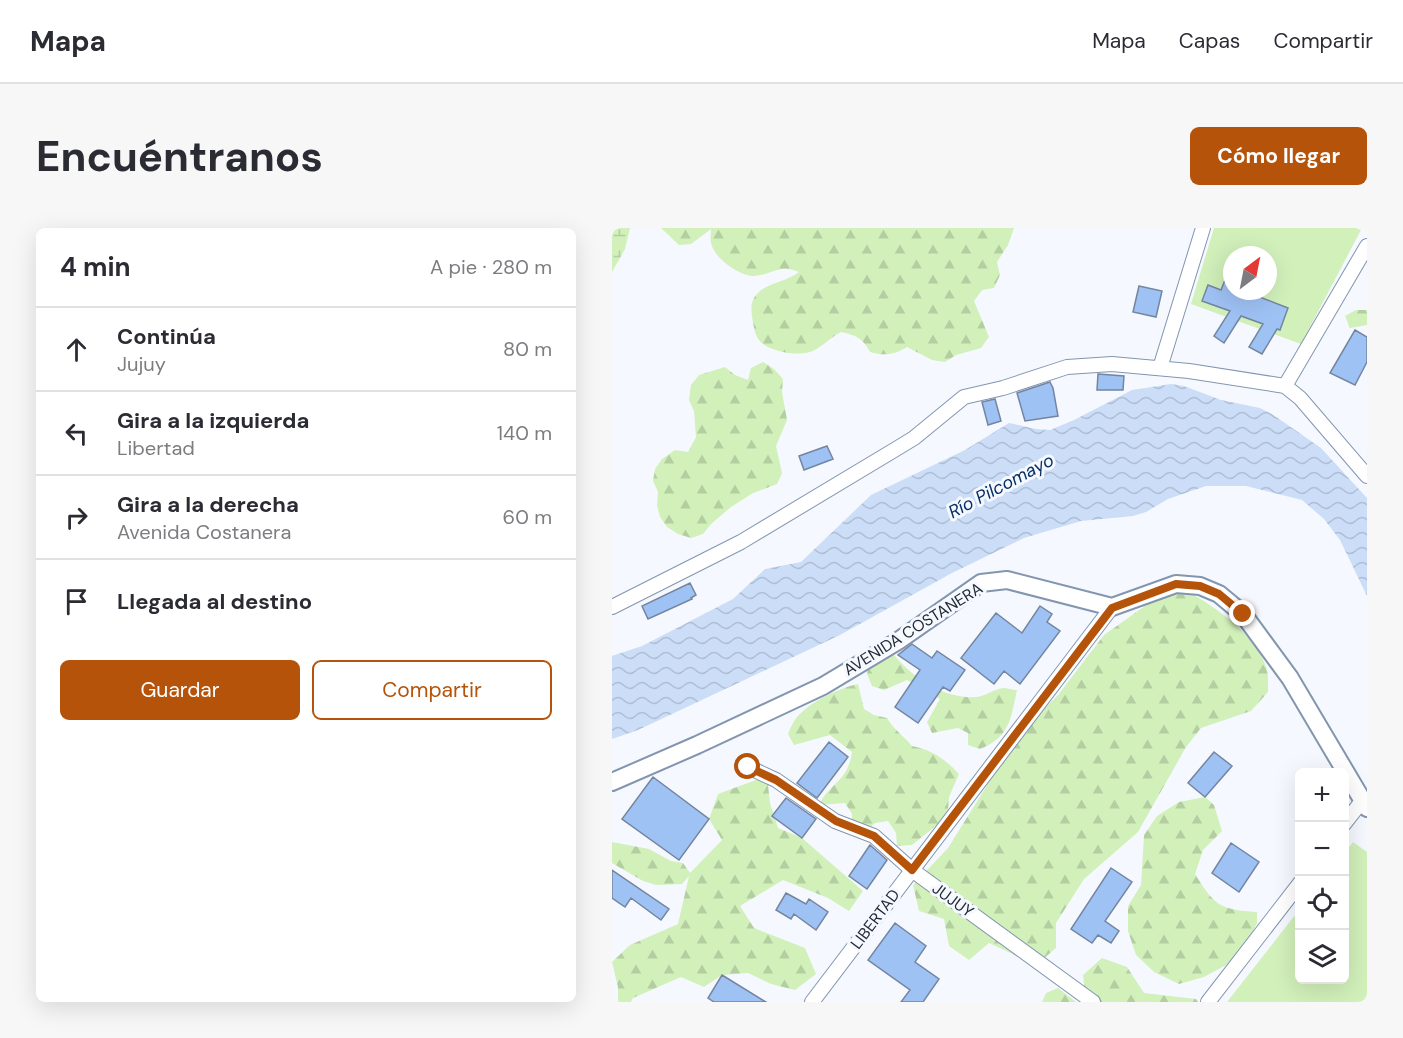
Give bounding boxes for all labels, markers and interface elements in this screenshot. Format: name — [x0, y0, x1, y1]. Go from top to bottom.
text: Mapa — [30, 23, 106, 60]
text: Mapa — [1092, 27, 1146, 55]
text: Capas — [1179, 27, 1240, 55]
text: Compartir — [1273, 27, 1373, 55]
button: Cómo llegar — [1190, 127, 1367, 185]
text: Encuéntranos — [36, 129, 323, 184]
north arrow — [1223, 246, 1277, 300]
text: 4 min — [60, 250, 131, 284]
text: A pie · 280 m — [430, 254, 552, 280]
text: Continúa — [117, 322, 216, 351]
icon: ahead — [60, 333, 93, 366]
text: 80 m — [503, 336, 552, 362]
text: Jujuy — [117, 351, 166, 377]
text: Gira a la izquierda — [117, 406, 309, 435]
icon: left — [60, 417, 93, 450]
text: 140 m — [497, 420, 552, 446]
text: Libertad — [117, 435, 195, 461]
water label: Río Pilcomayo — [944, 448, 1058, 524]
text: Gira a la derecha — [117, 490, 299, 519]
icon: right — [60, 501, 93, 534]
text: 60 m — [503, 504, 552, 530]
text: Avenida Costanera — [117, 519, 291, 545]
street label: AVENIDA COSTANERA — [840, 577, 987, 680]
icon: arrive — [60, 585, 93, 618]
text: Llegada al destino — [117, 587, 312, 616]
route end — [1229, 600, 1255, 626]
button: Guardar — [60, 660, 300, 720]
button: Compartir — [312, 660, 552, 720]
route start — [734, 753, 760, 779]
map controls — [1295, 768, 1349, 984]
button: + — [1295, 768, 1349, 822]
button: − — [1295, 822, 1349, 876]
button: locate — [1295, 876, 1349, 930]
street label: JUJUY — [928, 878, 978, 922]
street label: LIBERTAD — [846, 885, 904, 953]
button: layers — [1295, 930, 1349, 984]

